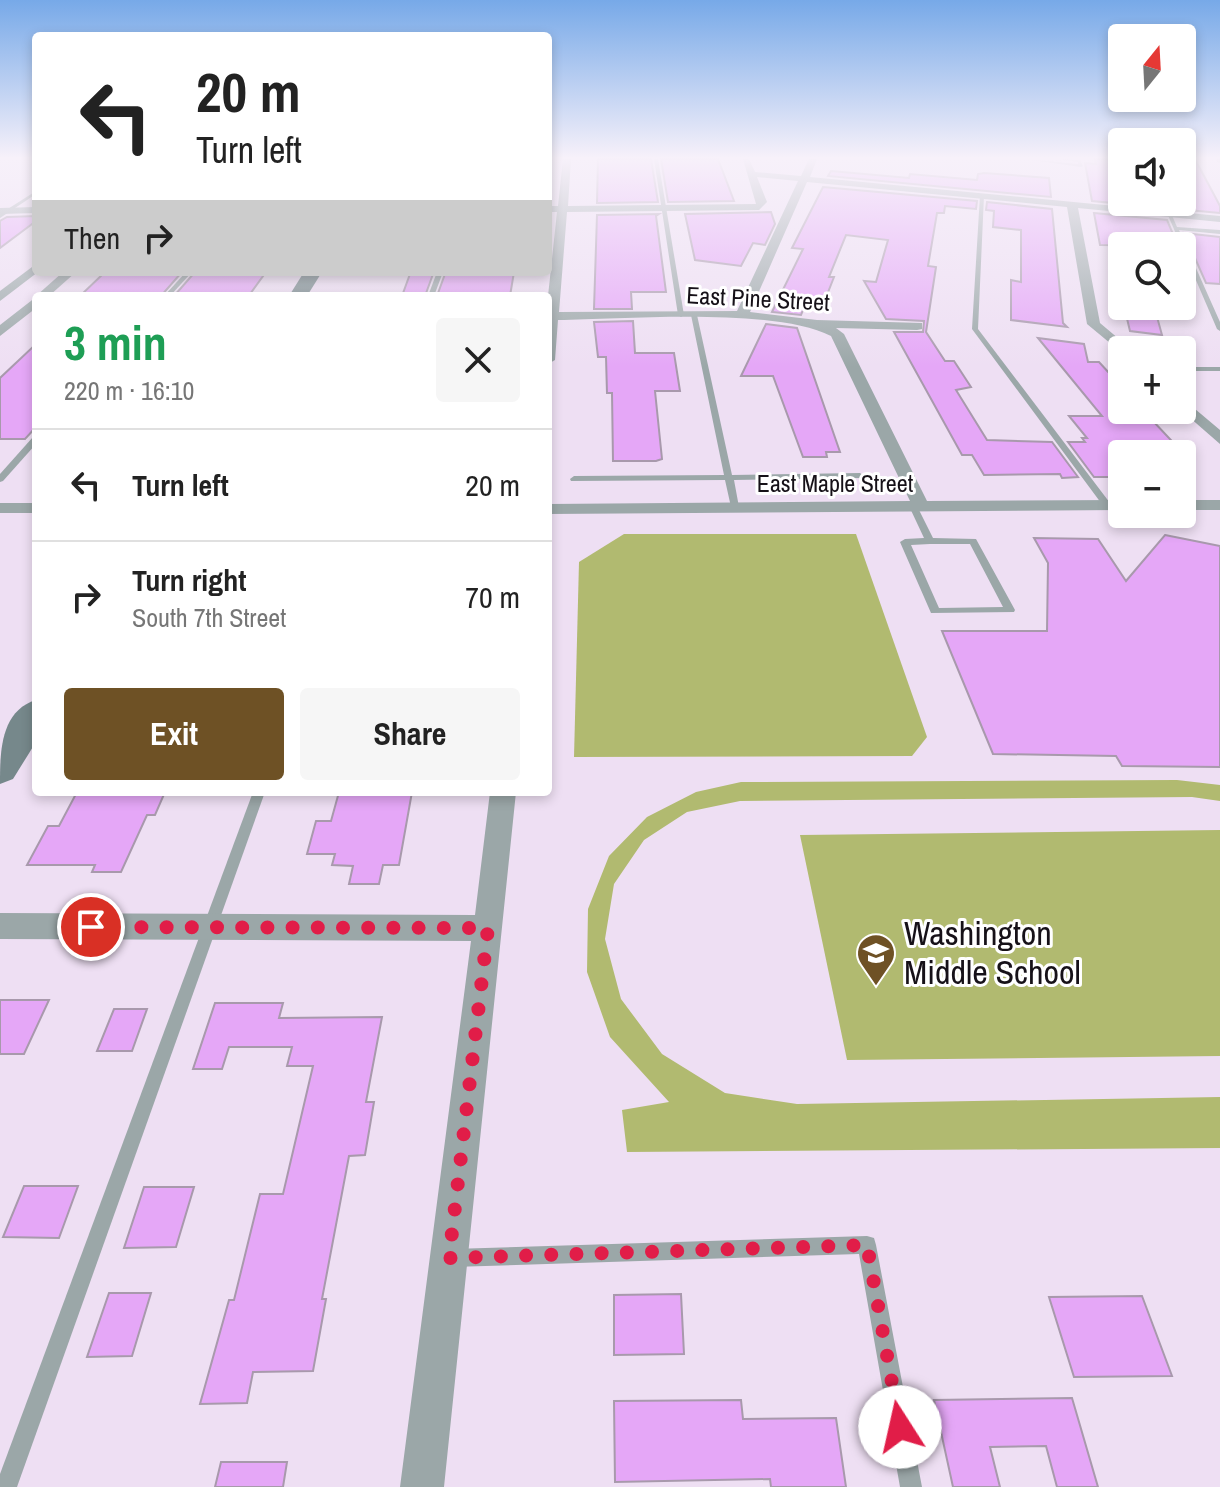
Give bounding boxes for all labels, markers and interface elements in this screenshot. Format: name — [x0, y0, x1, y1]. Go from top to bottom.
north arrow — [1108, 24, 1196, 112]
map controls — [1108, 24, 1196, 528]
text: 20 m — [196, 54, 301, 129]
icon: left — [64, 64, 168, 168]
text: Turn left — [196, 126, 302, 174]
button: sound — [1108, 128, 1196, 216]
icon: right — [136, 216, 180, 260]
text: Then — [64, 218, 120, 258]
button: search — [1108, 232, 1196, 320]
street label: East Pine Street — [686, 278, 831, 318]
text: 3 min — [64, 310, 167, 375]
button: close — [436, 318, 520, 402]
button: + — [1108, 336, 1196, 424]
text: 220 m · 16:10 — [64, 373, 194, 408]
button: − — [1108, 440, 1196, 528]
icon: left — [64, 463, 108, 507]
text: Turn left — [132, 465, 229, 505]
text: 20 m — [465, 465, 520, 505]
street label: East Maple Street — [757, 467, 914, 499]
text: Turn right — [132, 560, 246, 600]
icon: right — [64, 575, 108, 619]
text: 70 m — [465, 577, 520, 617]
text: South 7th Street — [132, 600, 286, 635]
button: Exit — [64, 688, 284, 780]
button: Share — [300, 688, 520, 780]
pin — [57, 893, 125, 961]
icon: arrive — [69, 905, 113, 949]
place label: Washington Middle School — [904, 910, 1081, 995]
school or university icon: Washington Middle School — [855, 932, 897, 987]
position arrow — [858, 1385, 942, 1469]

